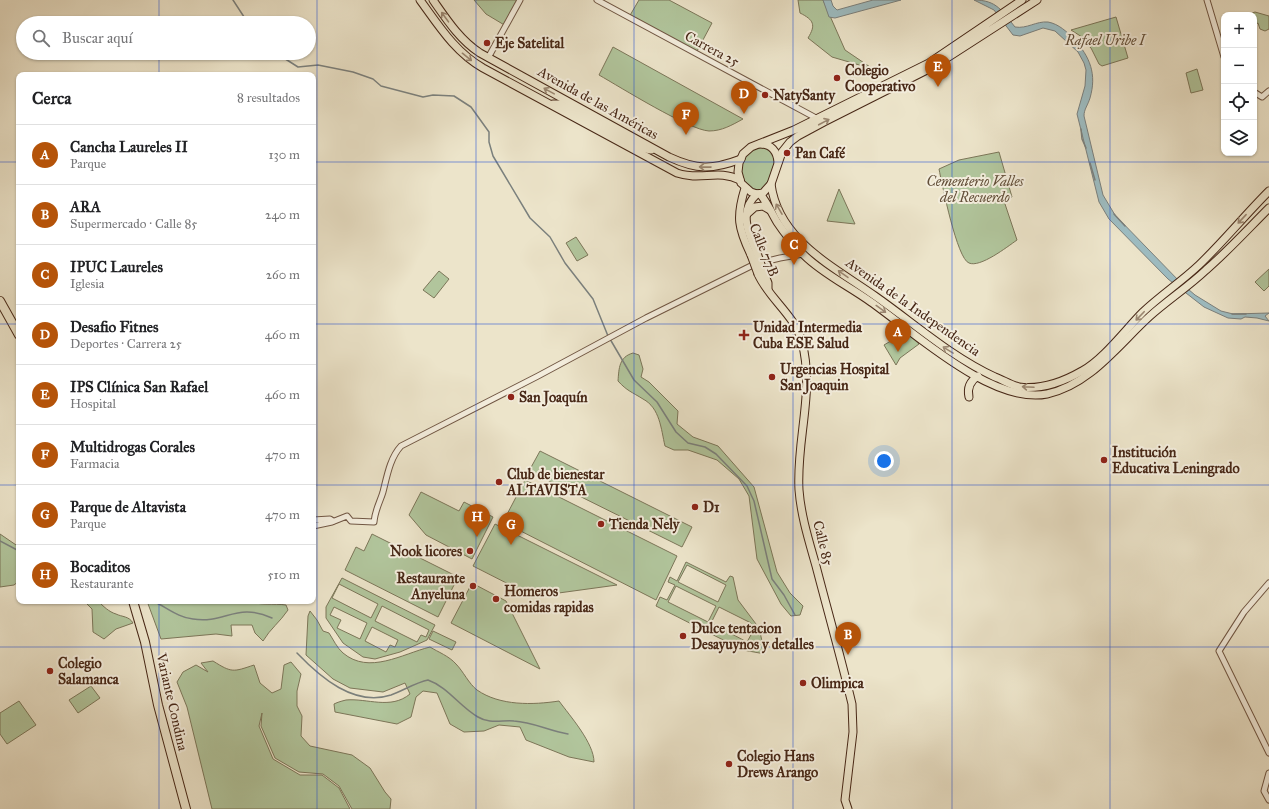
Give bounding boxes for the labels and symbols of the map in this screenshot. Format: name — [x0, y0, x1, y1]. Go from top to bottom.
one-way arrow — [440, 11, 449, 22]
street label: Carrera 25 — [682, 28, 743, 71]
park label: Rafael Uribe I — [1064, 32, 1147, 49]
place label: Eje Satelital — [495, 35, 565, 53]
marker: Eje Satelital — [482, 38, 492, 48]
one-way arrow — [461, 52, 472, 61]
pin: E — [925, 54, 951, 87]
street label: Avenida de las Américas — [534, 62, 661, 143]
place label: Colegio Cooperativo — [845, 62, 915, 96]
marker: Colegio Cooperativo — [832, 73, 842, 83]
pin: D — [731, 81, 757, 114]
one-way arrow — [543, 87, 555, 95]
place label: NatySanty — [773, 87, 836, 105]
marker: NatySanty — [760, 90, 770, 100]
pin: F — [673, 102, 699, 135]
one-way arrow — [817, 118, 829, 125]
place label: Pan Café — [795, 145, 846, 162]
marker: Pan Café — [782, 148, 792, 158]
one-way arrow — [698, 163, 711, 171]
park label: Cementerio Valles del Recuerdo — [926, 173, 1025, 206]
one-way arrow — [774, 203, 782, 215]
one-way arrow — [1238, 214, 1247, 224]
street label: Calle 77B — [746, 221, 782, 279]
pin: C — [781, 232, 807, 265]
street label: Avenida de la Independencia — [843, 254, 983, 360]
one-way arrow — [838, 270, 849, 278]
one-way arrow — [875, 305, 886, 313]
one-way arrow — [1135, 311, 1144, 321]
place label: Unidad Intermedia Cuba ESE Salud — [753, 319, 863, 352]
pin: A — [885, 319, 911, 352]
marker: Unidad Intermedia Cuba ESE Salud — [738, 329, 750, 341]
one-way arrow — [942, 346, 954, 354]
place label: Urgencias Hospital San Joaquin — [780, 361, 891, 395]
marker: Urgencias Hospital San Joaquin — [767, 372, 777, 382]
one-way arrow — [1022, 384, 1035, 391]
place label: San Joaquín — [519, 389, 588, 407]
marker: San Joaquín — [506, 392, 516, 402]
place label: Institución Educativa Leningrado — [1112, 444, 1240, 478]
your location — [874, 451, 894, 471]
marker: Institución Educativa Leningrado — [1099, 455, 1109, 465]
place label: Club de bienestar ALTAVISTA — [506, 466, 605, 499]
marker: Club de bienestar ALTAVISTA — [494, 477, 504, 487]
place label: D1 — [703, 499, 720, 516]
marker: D1 — [690, 502, 700, 512]
pin: H — [464, 504, 490, 537]
pin: G — [498, 512, 524, 545]
place label: Tienda Nely — [608, 516, 681, 534]
marker: Tienda Nely — [596, 519, 606, 529]
street label: Calle 85 — [809, 519, 837, 568]
place label: Nook licores — [390, 543, 462, 560]
marker: Nook licores — [465, 546, 475, 556]
place label: Restaurante Anyeluna — [397, 570, 466, 604]
marker: Restaurante Anyeluna — [468, 581, 478, 591]
place label: Homeros comidas rapidas — [504, 583, 594, 617]
marker: Homeros comidas rapidas — [491, 594, 501, 604]
place label: Dulce tentacion Desayuynos y detalles — [691, 620, 814, 654]
pin: B — [835, 622, 861, 655]
marker: Dulce tentacion Desayuynos y detalles — [678, 631, 688, 641]
street label: Variante Condina — [152, 651, 191, 752]
place label: Colegio Salamanca — [58, 655, 120, 688]
marker: Colegio Salamanca — [45, 666, 55, 676]
place label: Olimpica — [811, 675, 865, 693]
marker: Olimpica — [798, 678, 808, 688]
place label: Colegio Hans Drews Arango — [737, 748, 818, 782]
marker: Colegio Hans Drews Arango — [724, 759, 734, 769]

